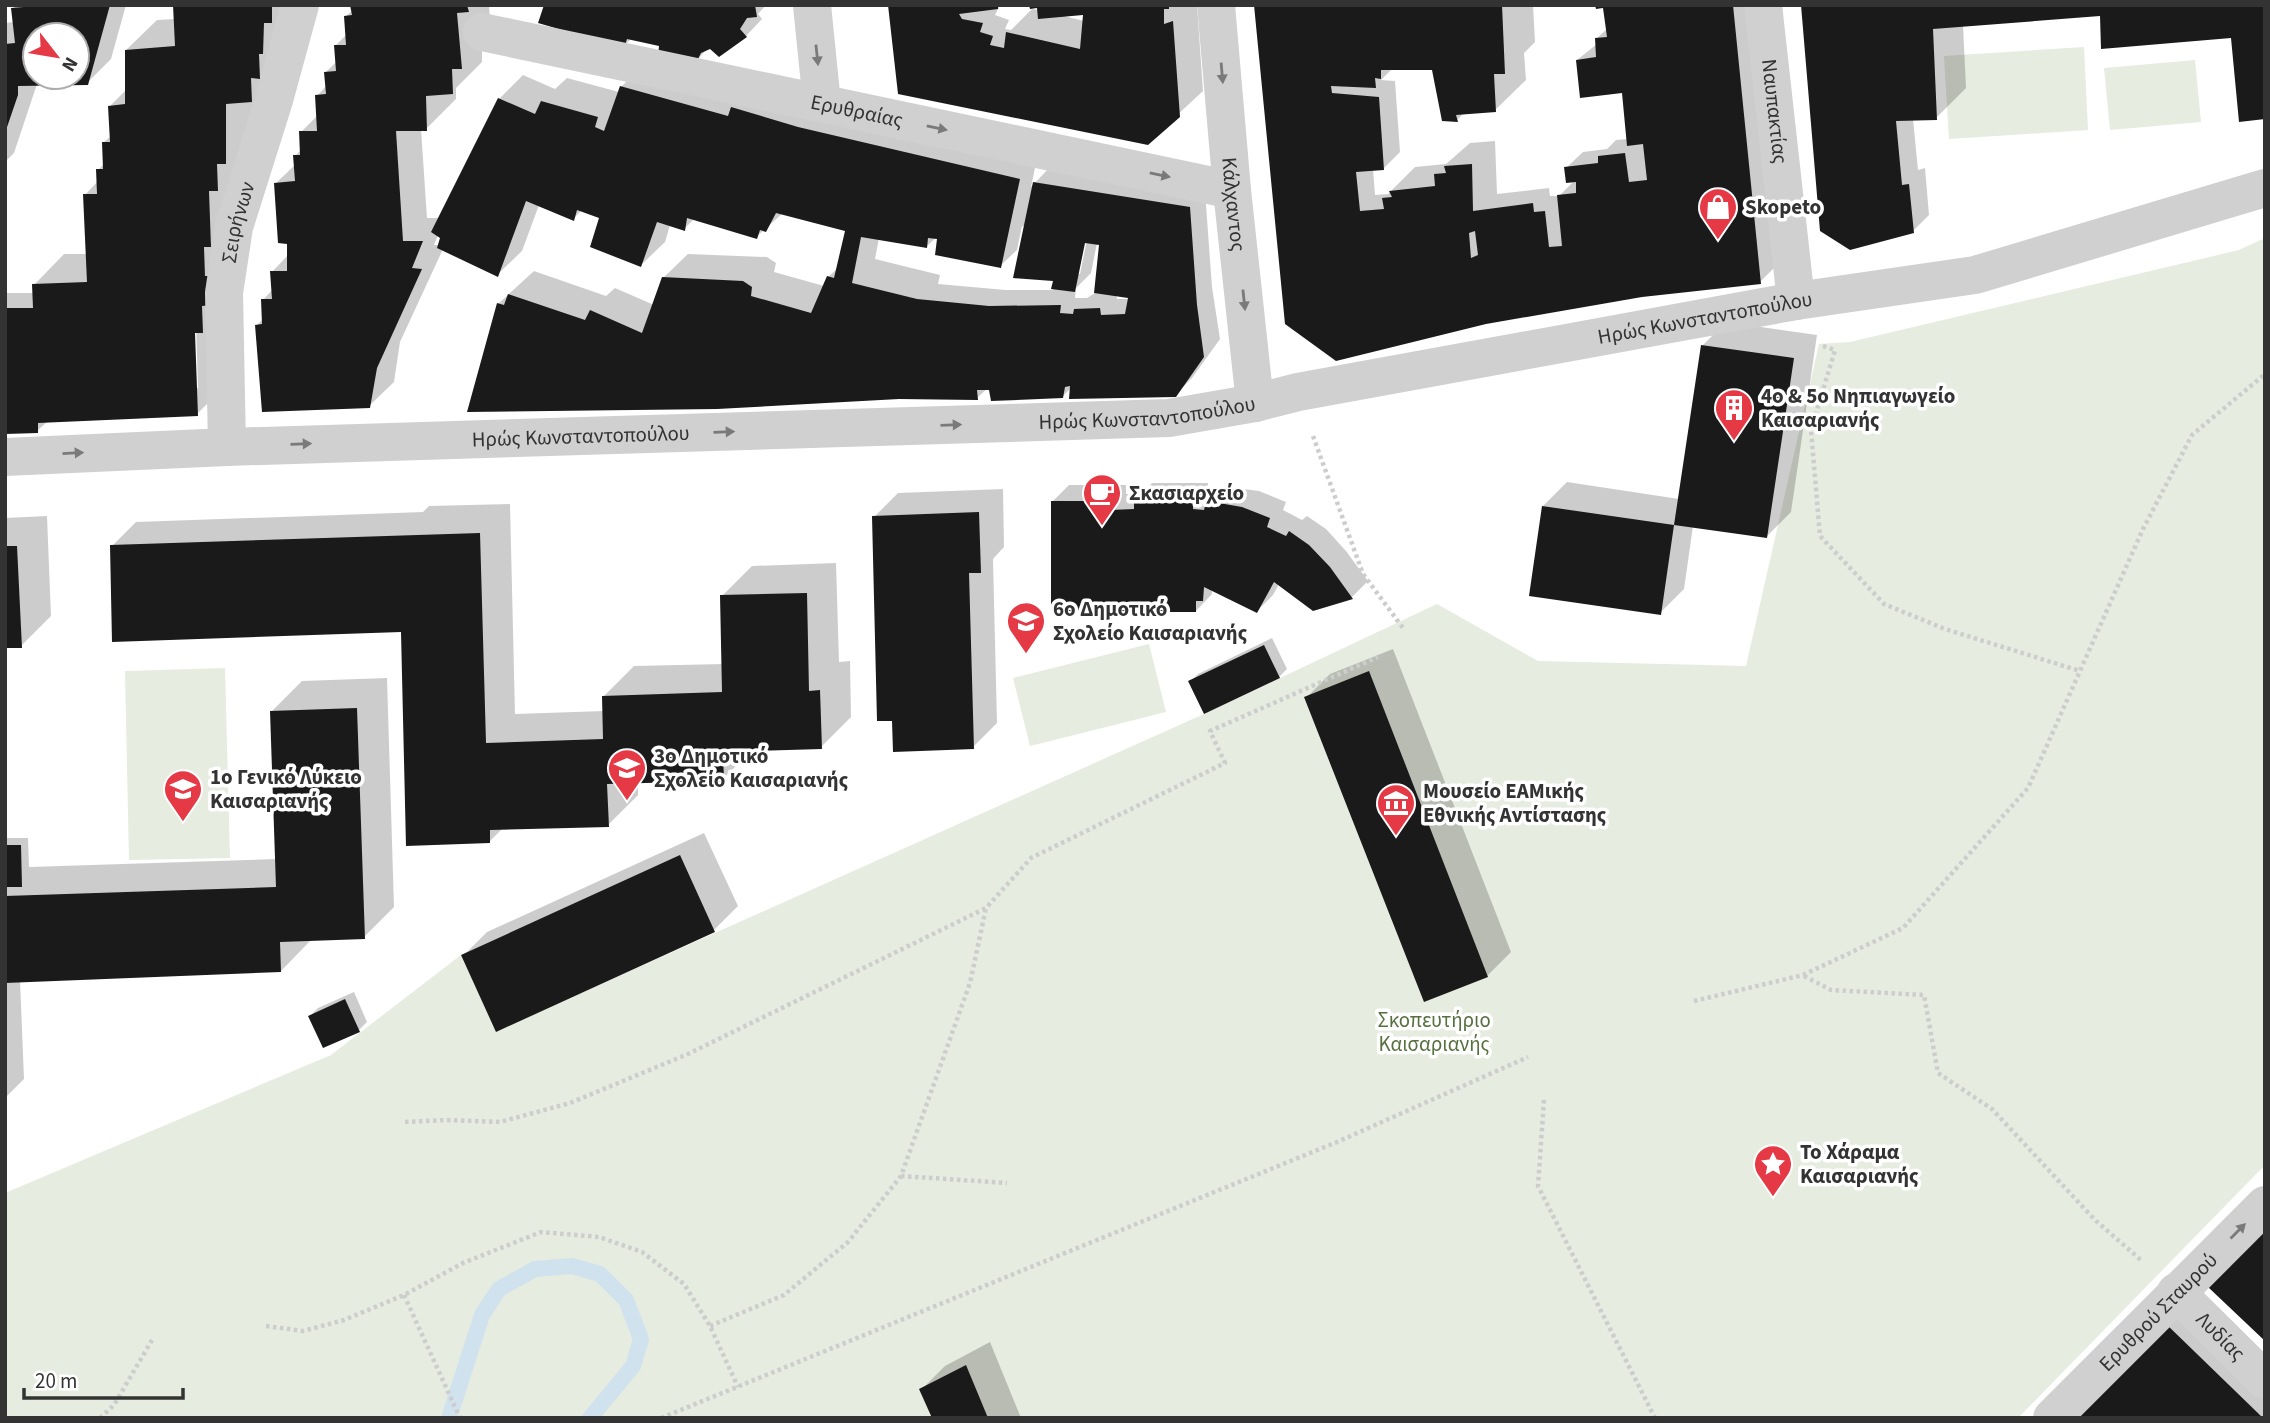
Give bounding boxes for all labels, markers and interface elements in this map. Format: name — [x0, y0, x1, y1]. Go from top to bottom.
north arrow — [21, 21, 91, 91]
one-way arrow — [812, 44, 823, 66]
text: N — [54, 52, 84, 76]
street label: Ναυπακτίας — [1754, 57, 1796, 165]
one-way arrow — [1217, 62, 1228, 84]
street label: Ερυθραίας — [808, 87, 906, 135]
one-way arrow — [926, 123, 948, 134]
street label: Κάλχαντος — [1214, 156, 1254, 253]
one-way arrow — [1149, 170, 1171, 181]
street label: Σειρήνων — [214, 178, 262, 265]
shop icon: Skopeto — [1697, 186, 1739, 241]
place label: Skopeto — [1745, 192, 1821, 222]
street label: Ηρώς Κωνσταντοπούλου — [1595, 284, 1814, 352]
one-way arrow — [1238, 289, 1249, 311]
place label: 4o & 5ο Νηπιαγωγείο Καισαριανής — [1761, 381, 1955, 435]
building icon: 4o & 5ο Νηπιαγωγείο Καισαριανής — [1713, 387, 1755, 442]
street label: Ηρώς Κωνσταντοπούλου — [1038, 388, 1258, 437]
street label: Ηρώς Κωνσταντοπούλου — [471, 418, 690, 454]
one-way arrow — [941, 419, 963, 430]
one-way arrow — [713, 426, 735, 437]
one-way arrow — [290, 439, 312, 450]
one-way arrow — [63, 448, 85, 459]
cafe icon: Σκασιαρχείο — [1081, 472, 1123, 527]
place label: Σκασιαρχείο — [1129, 478, 1244, 508]
place label: 6ο Δημοτικό Σχολείο Καισαριανής — [1053, 594, 1248, 648]
school or university icon: 6ο Δημοτικό Σχολείο Καισαριανής — [1005, 600, 1047, 655]
place label: 3ο Δημοτικό Σχολείο Καισαριανής — [654, 741, 849, 795]
school or university icon: 3ο Δημοτικό Σχολείο Καισαριανής — [606, 747, 648, 802]
place label: 1ο Γενικό Λύκειο Καισαριανής — [210, 762, 362, 816]
school or university icon: 1ο Γενικό Λύκειο Καισαριανής — [162, 768, 204, 823]
place label: Μουσείο ΕΑΜικής Εθνικής Αντίστασης — [1423, 776, 1607, 830]
museum icon: Μουσείο ΕΑΜικής Εθνικής Αντίστασης — [1375, 782, 1417, 837]
park label: Σκοπευτήριο Καισαριανής — [1377, 1005, 1491, 1059]
place label: Το Χάραμα Καισαριανής — [1800, 1137, 1919, 1191]
place icon: Το Χάραμα Καισαριανής — [1752, 1143, 1794, 1198]
one-way arrow — [2230, 1222, 2247, 1239]
street label: Ερυθρού Σταυρού — [2092, 1246, 2224, 1378]
street label: Λυδίας — [2189, 1305, 2252, 1368]
scale bar — [24, 1356, 184, 1400]
text: 20 m — [35, 1366, 77, 1396]

